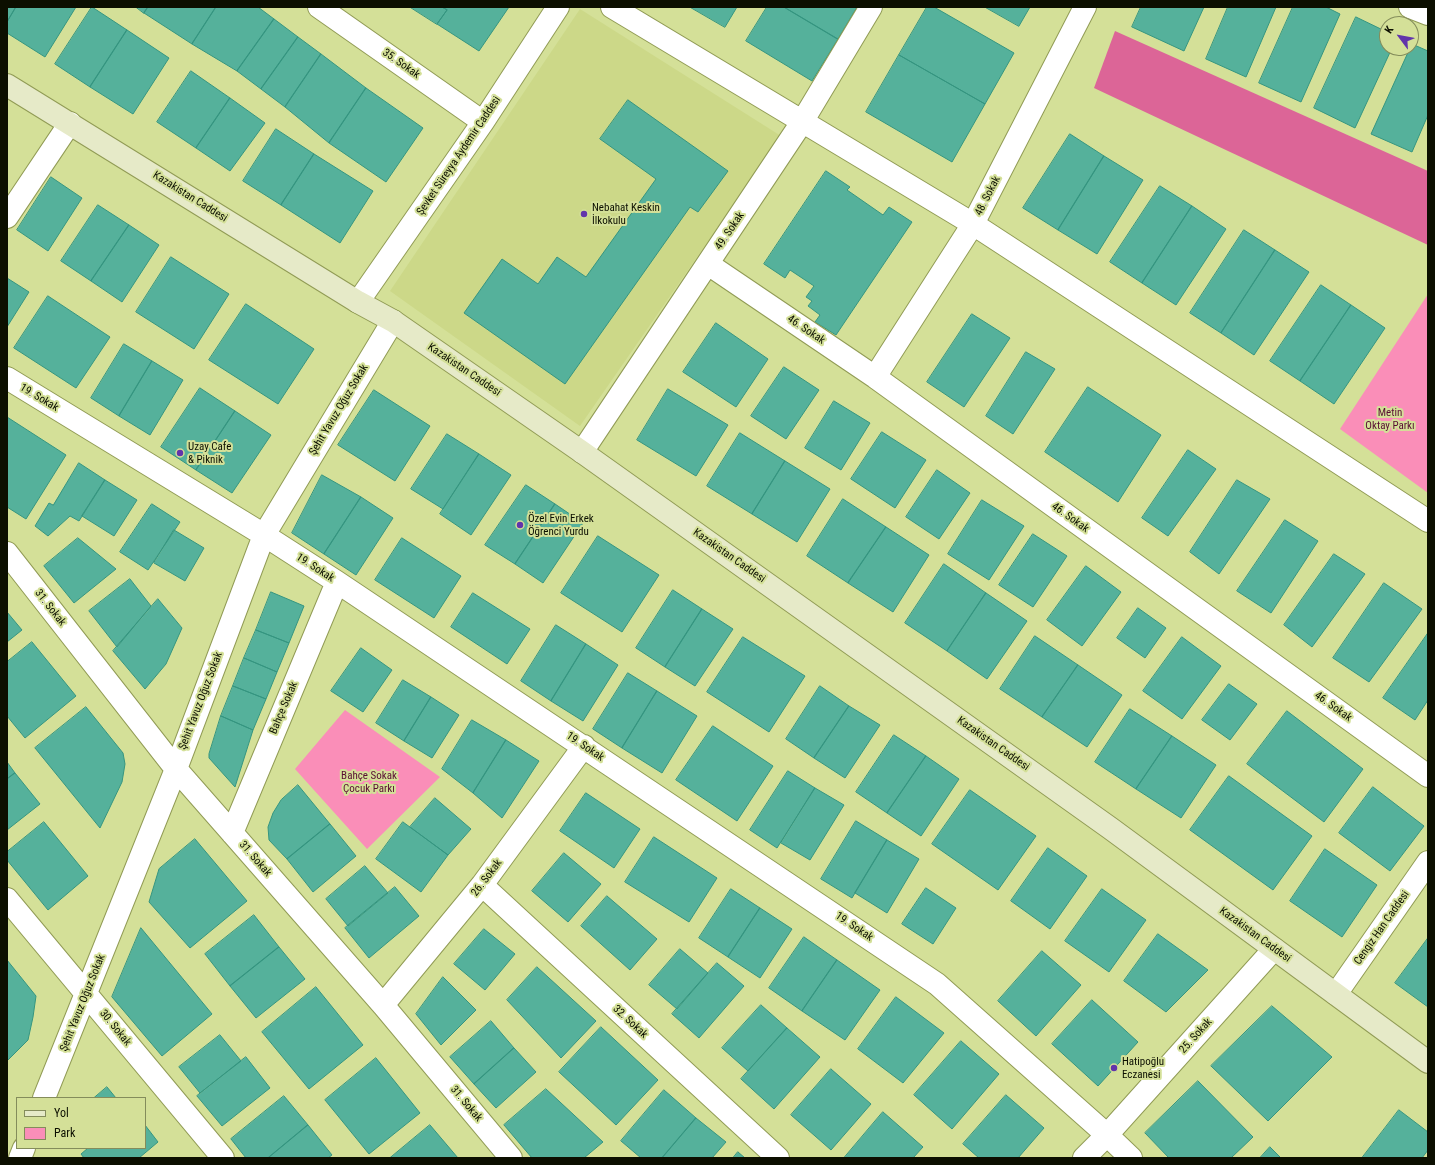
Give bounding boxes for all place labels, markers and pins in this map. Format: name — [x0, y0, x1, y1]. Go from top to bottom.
place label: Nebahat Keskin İlkokulu — [592, 201, 660, 227]
marker: Nebahat Keskin İlkokulu — [579, 209, 589, 219]
place label: Uzay Cafe & Piknik — [188, 440, 231, 466]
marker: Uzay Cafe & Piknik — [175, 448, 185, 458]
place label: Özel Evin Erkek Öğrenci Yurdu — [528, 512, 594, 538]
marker: Özel Evin Erkek Öğrenci Yurdu — [515, 520, 525, 530]
place label: Hatipoğlu Eczanesi — [1122, 1055, 1164, 1081]
marker: Hatipoğlu Eczanesi — [1109, 1063, 1119, 1073]

